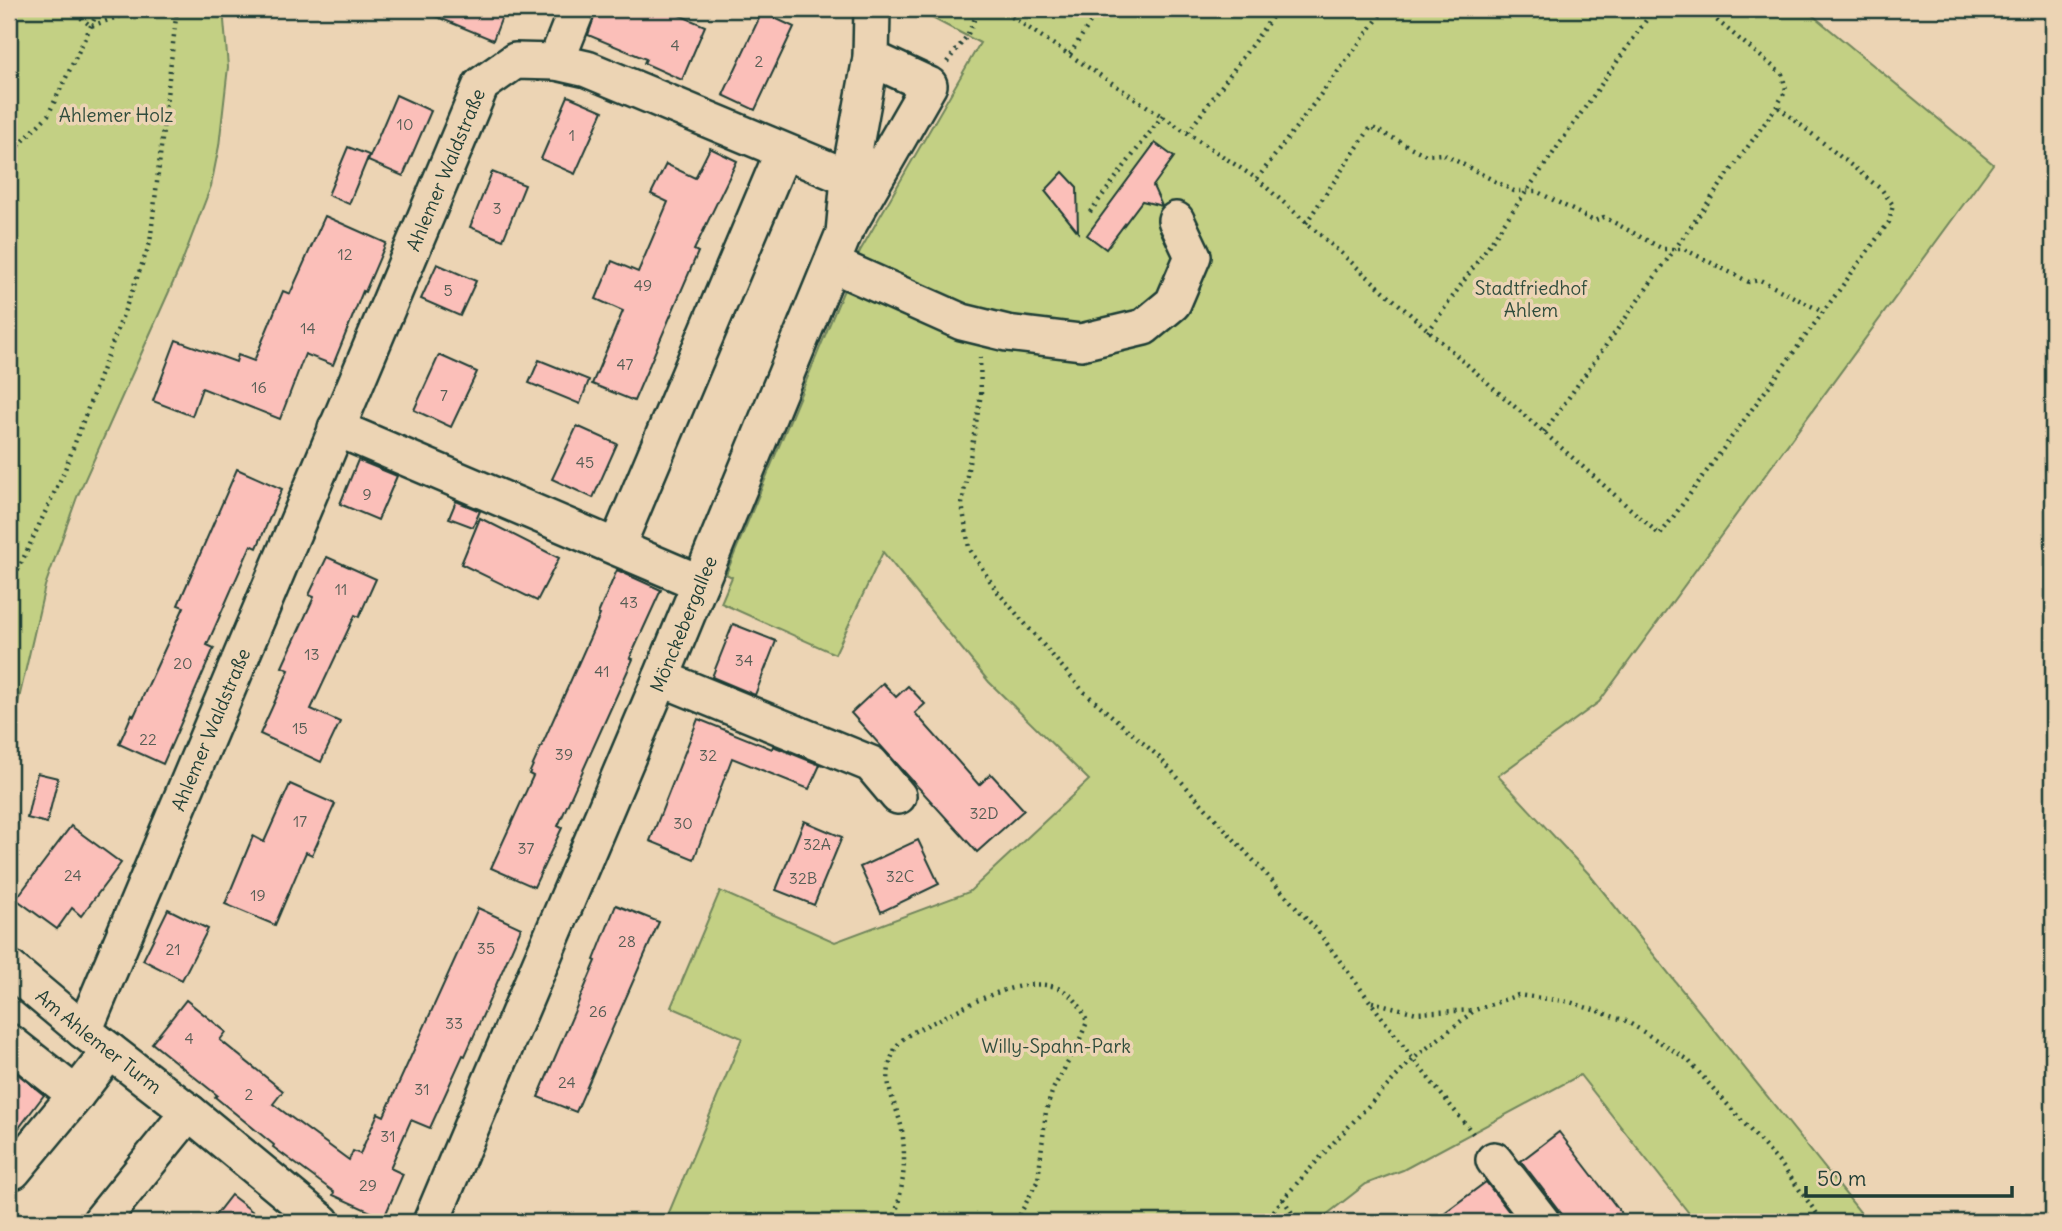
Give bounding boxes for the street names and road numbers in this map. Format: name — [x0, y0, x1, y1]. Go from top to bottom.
street label: Ahlemer Waldstraße — [401, 85, 490, 255]
street label: Mönckebergallee — [644, 552, 722, 696]
street label: Ahlemer Waldstraße — [166, 645, 255, 814]
street label: Am Ahlemer Turm — [31, 984, 167, 1099]

